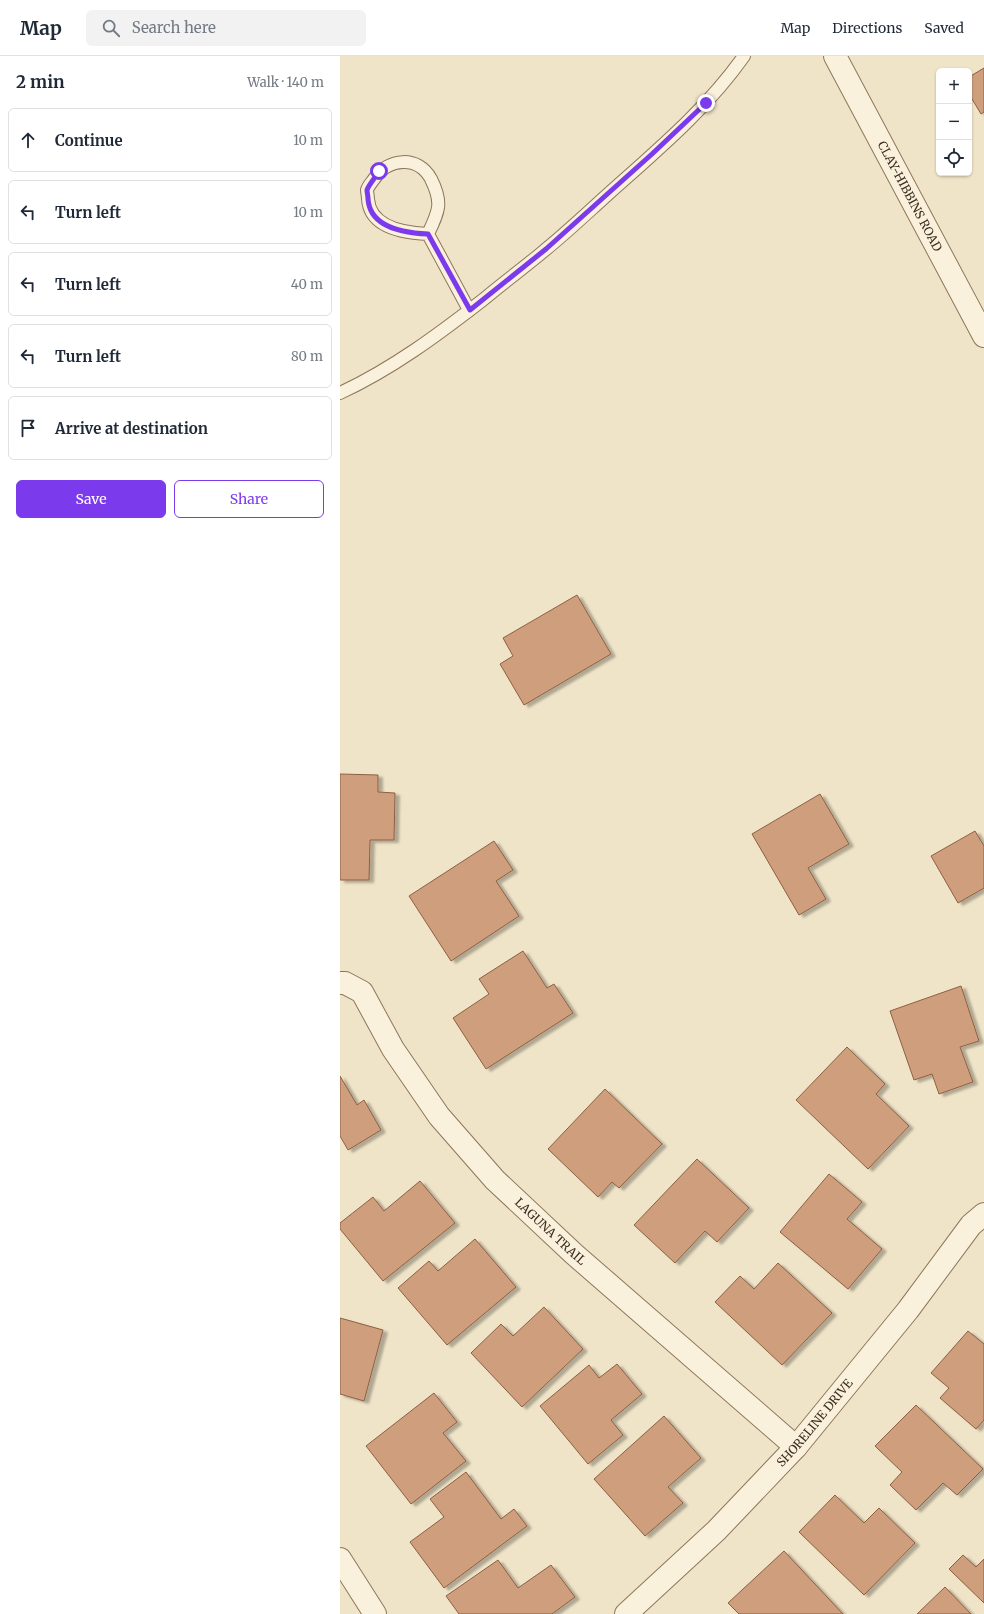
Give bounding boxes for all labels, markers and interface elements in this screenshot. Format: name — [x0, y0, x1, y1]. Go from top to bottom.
search box — [86, 10, 366, 46]
text: Map — [20, 16, 62, 40]
icon: search — [100, 17, 122, 39]
text: Search here — [132, 18, 216, 37]
text: Map — [780, 19, 810, 37]
text: Directions — [832, 19, 902, 37]
text: Saved — [924, 19, 964, 37]
map controls — [936, 68, 972, 176]
button: + — [936, 68, 972, 104]
text: 2 min — [16, 71, 64, 93]
text: Walk · 140 m — [247, 74, 324, 91]
route end — [697, 94, 715, 112]
button: − — [936, 104, 972, 140]
icon: ahead — [17, 129, 39, 151]
text: Continue — [55, 131, 123, 150]
text: 10 m — [293, 132, 323, 149]
street label: CLAY-HIBBINS ROAD — [875, 138, 946, 254]
button: locate — [936, 140, 972, 176]
route start — [370, 162, 388, 180]
icon: left — [17, 201, 39, 223]
text: Turn left — [55, 203, 121, 222]
text: 10 m — [293, 204, 323, 221]
icon: left — [17, 273, 39, 295]
text: Turn left — [55, 275, 121, 294]
text: 40 m — [291, 276, 323, 293]
icon: left — [17, 345, 39, 367]
text: Turn left — [55, 347, 121, 366]
text: 80 m — [291, 348, 323, 365]
icon: arrive — [17, 417, 39, 439]
text: Arrive at destination — [55, 419, 208, 438]
button: Save — [16, 480, 166, 518]
button: Share — [174, 480, 324, 518]
street label: LAGUNA TRAIL — [512, 1195, 590, 1268]
street label: SHORELINE DRIVE — [773, 1375, 856, 1470]

